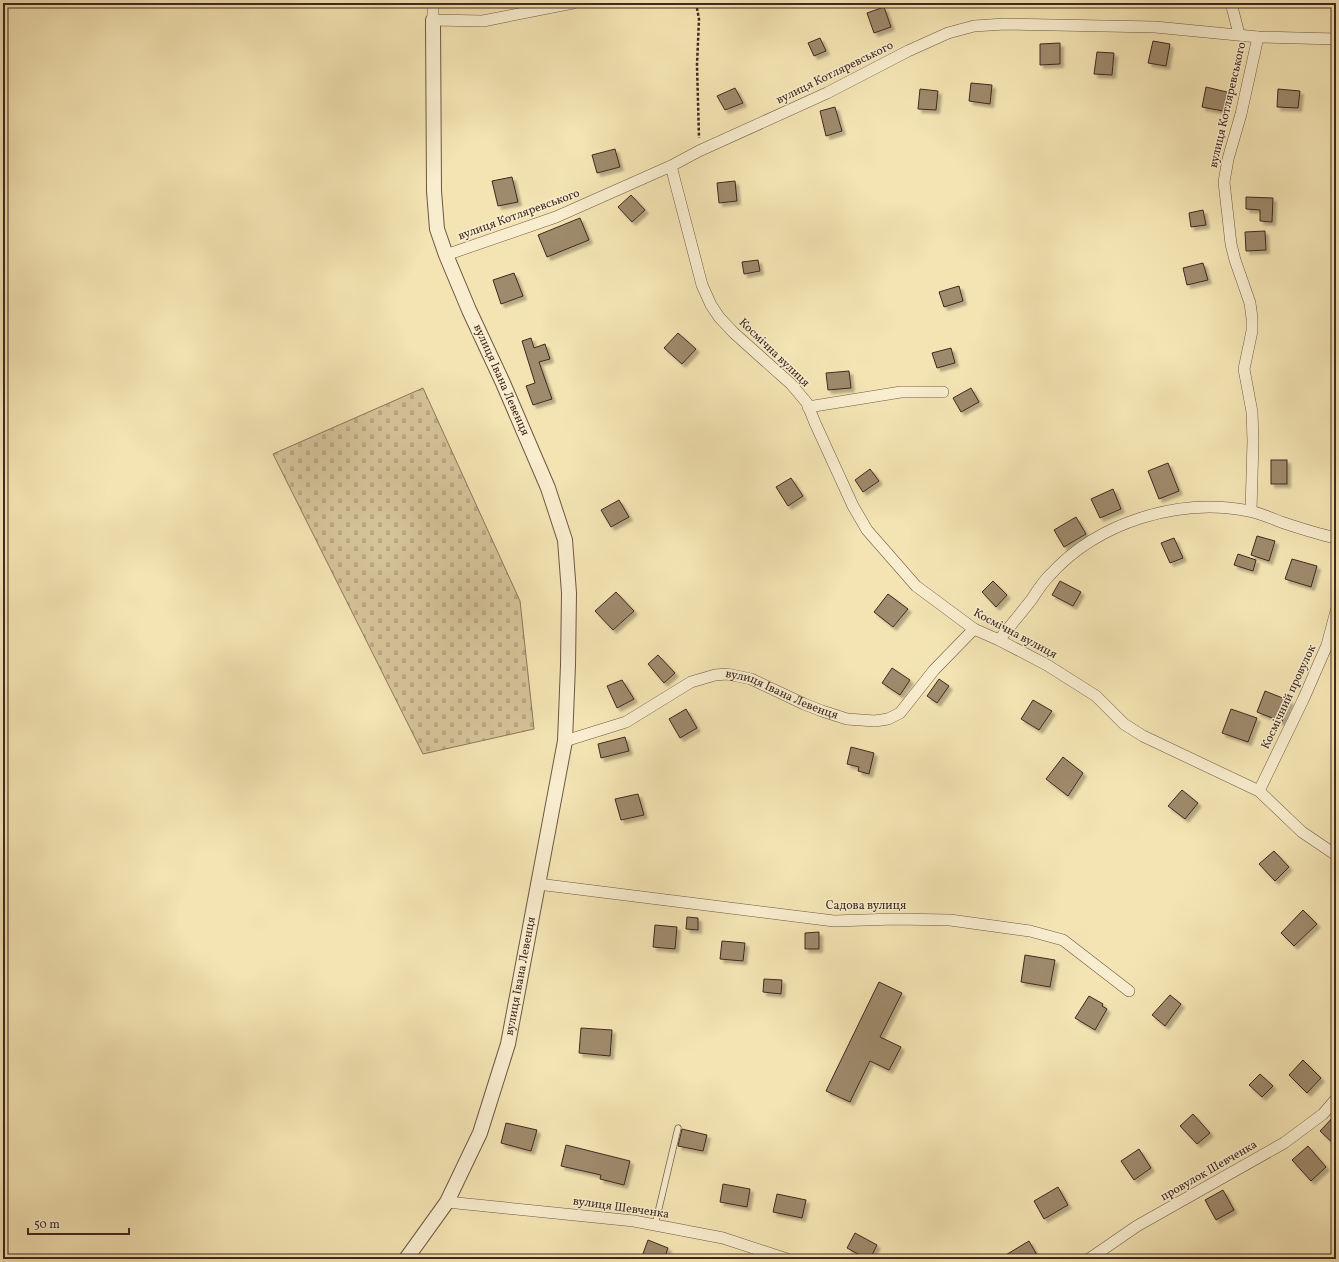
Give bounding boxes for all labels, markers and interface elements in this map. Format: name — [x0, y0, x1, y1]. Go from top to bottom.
street label: вулиця Котляревського — [774, 38, 896, 108]
street label: вулиця Котляревського — [1206, 41, 1250, 169]
street label: вулиця Котляревського — [456, 186, 582, 244]
street label: Космічна вулиця — [735, 315, 813, 391]
street label: вулиця Івана Левенця — [469, 322, 533, 438]
street label: Космічна вулиця — [970, 605, 1060, 663]
street label: Космічний провулок — [1258, 642, 1320, 752]
street label: вулиця Івана Левенця — [724, 666, 840, 724]
street label: Садова вулиця — [826, 898, 906, 914]
street label: вулиця Івана Левенця — [502, 916, 540, 1037]
street label: провулок Шевченка — [1158, 1137, 1260, 1205]
street label: вулиця Шевченка — [572, 1193, 670, 1223]
scale bar — [28, 1210, 129, 1236]
text: 50 m — [34, 1217, 60, 1233]

